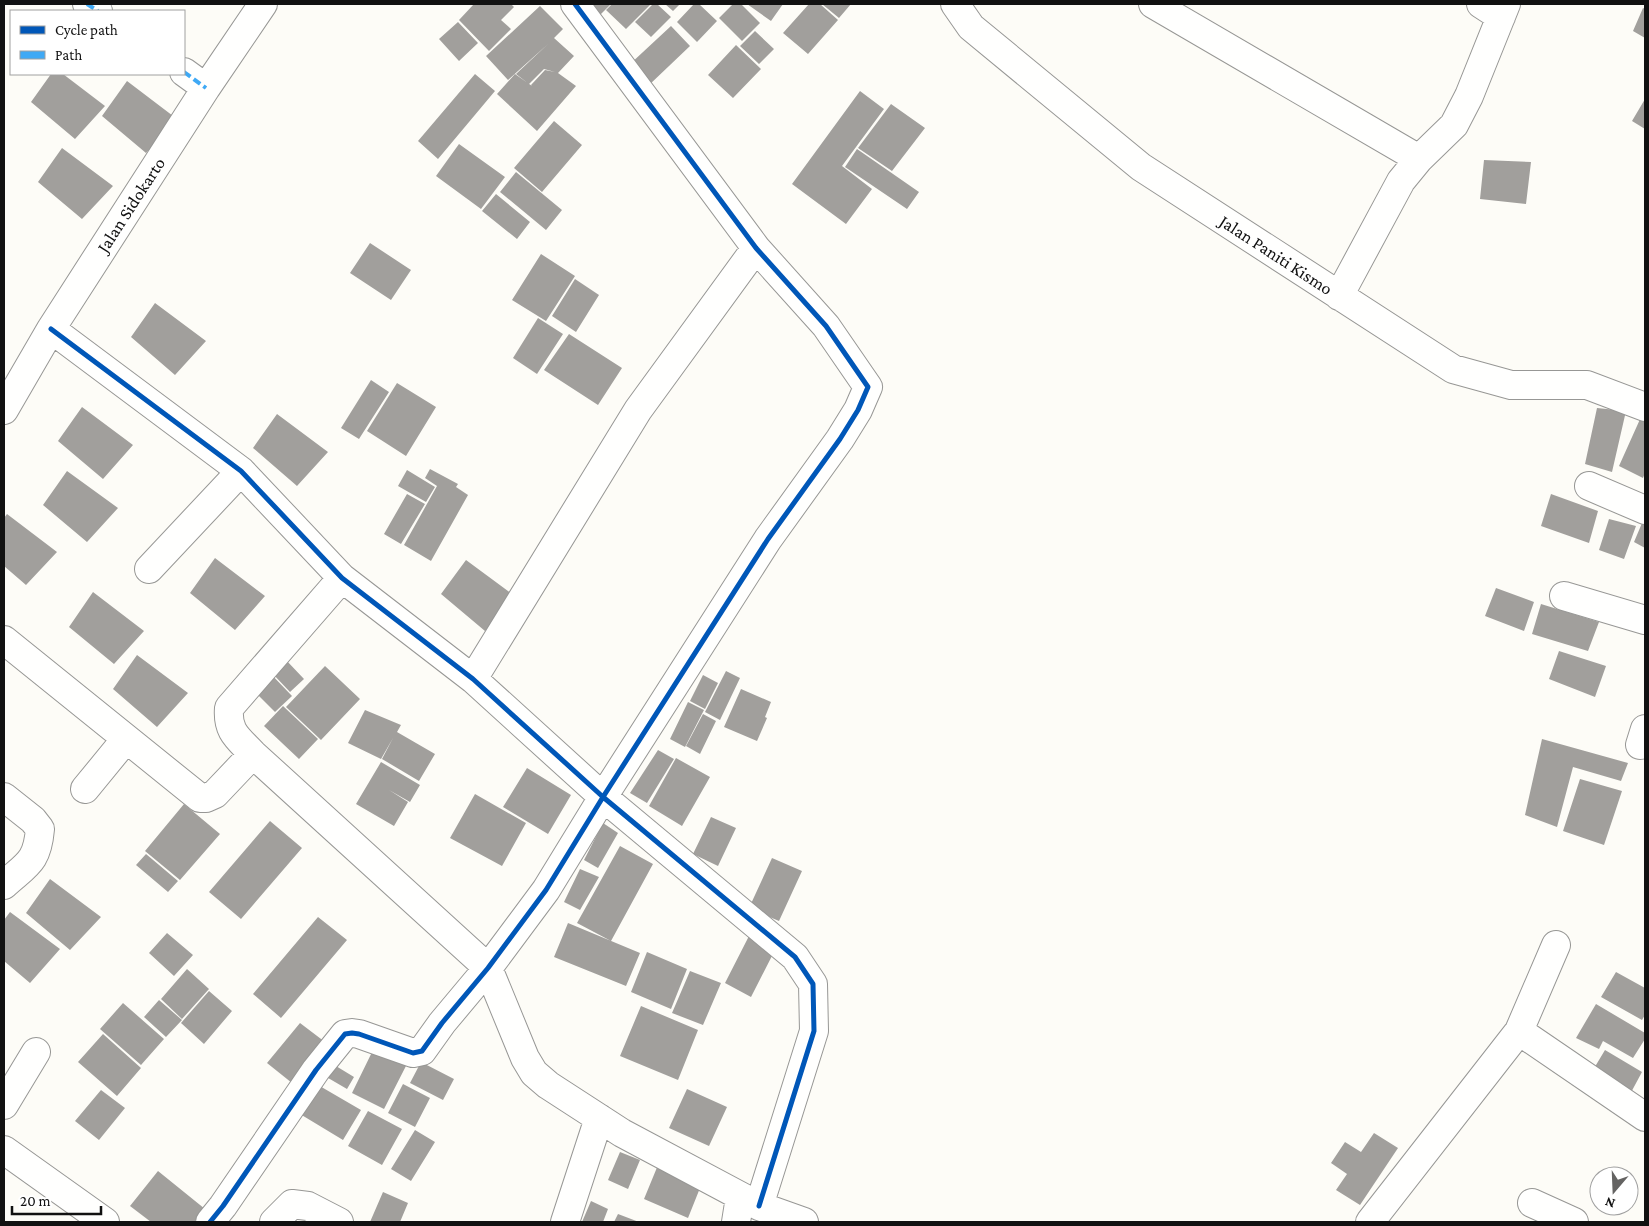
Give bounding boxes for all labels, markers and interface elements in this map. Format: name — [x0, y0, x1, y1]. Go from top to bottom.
legend — [10, 10, 185, 75]
text: Cycle path — [55, 22, 118, 39]
text: Path — [55, 47, 82, 63]
street label: Jalan Sidokarto — [92, 154, 169, 258]
street label: Jalan Paniti Kismo — [1214, 210, 1336, 299]
north arrow — [1589, 1166, 1639, 1216]
scale bar — [12, 1184, 101, 1216]
text: 20 m — [20, 1193, 51, 1209]
text: N — [1602, 1194, 1617, 1212]

